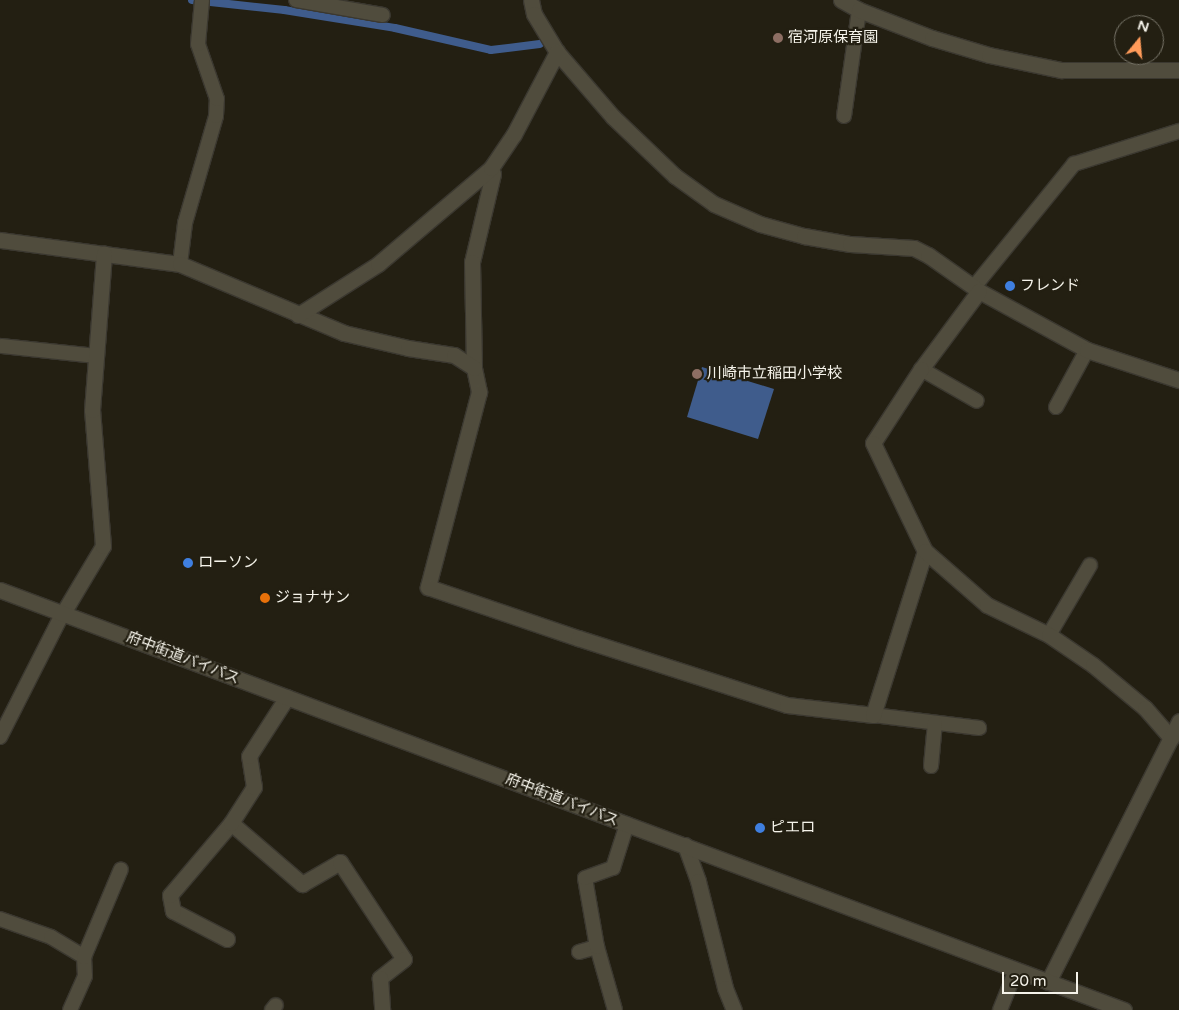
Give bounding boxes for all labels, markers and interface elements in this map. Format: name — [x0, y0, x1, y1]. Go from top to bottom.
north arrow — [1114, 15, 1164, 65]
text: N — [1135, 16, 1151, 36]
place label: 宿河原保育園 — [788, 29, 878, 47]
marker: 宿河原保育園 — [772, 32, 784, 44]
place label: フレンド — [1020, 277, 1080, 295]
marker: フレンド — [1004, 280, 1016, 292]
place label: 川崎市立稲田小学校 — [707, 365, 842, 383]
marker: 川崎市立稲田小学校 — [691, 368, 703, 380]
place label: ローソン — [198, 554, 258, 572]
marker: ローソン — [182, 557, 194, 569]
place label: ジョナサン — [275, 589, 350, 607]
marker: ジョナサン — [259, 592, 271, 604]
street label: 府中街道バイパス — [124, 628, 242, 688]
street label: 府中街道バイパス — [503, 770, 621, 830]
place label: ピエロ — [770, 819, 815, 837]
marker: ピエロ — [754, 822, 766, 834]
scale bar — [1004, 962, 1080, 994]
text: 20 m — [1010, 972, 1047, 990]

